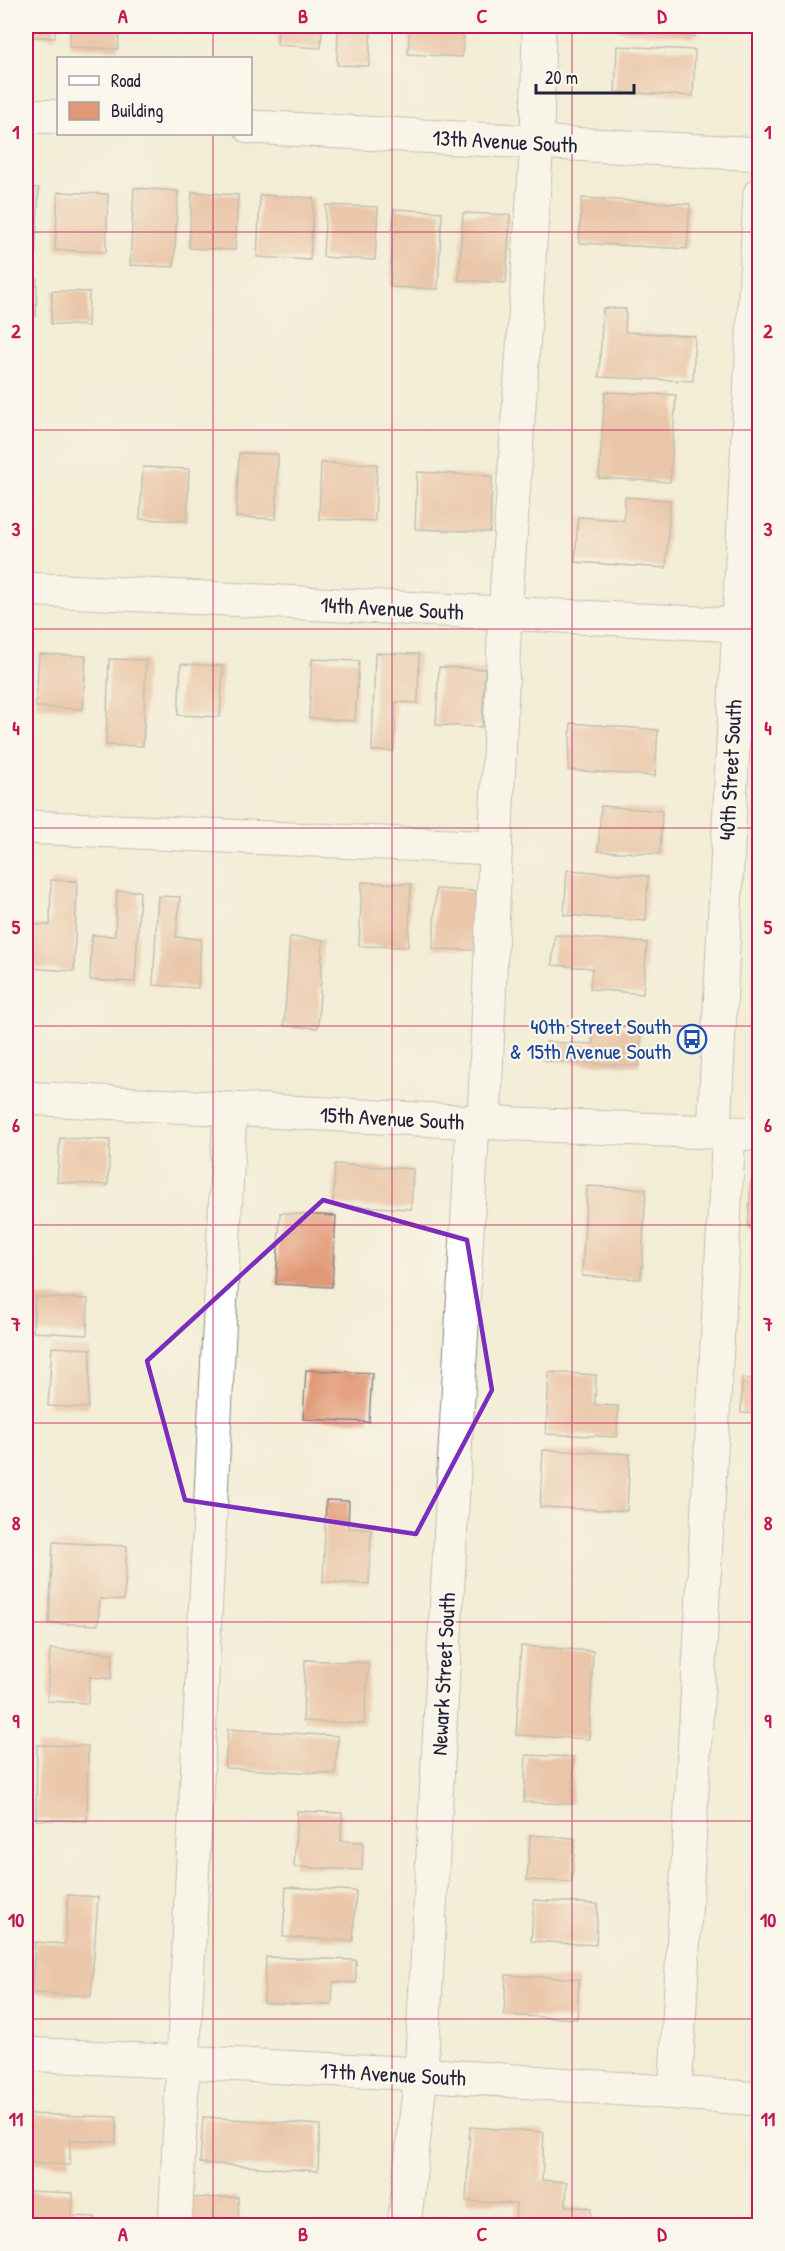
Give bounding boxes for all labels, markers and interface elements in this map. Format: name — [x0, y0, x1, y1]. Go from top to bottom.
text: A — [118, 2, 128, 29]
text: B — [298, 2, 308, 29]
text: C — [477, 2, 488, 29]
text: D — [657, 2, 667, 29]
legend — [57, 57, 252, 135]
scale bar — [536, 57, 634, 95]
text: 20 m — [545, 65, 578, 90]
text: Road — [111, 68, 141, 93]
text: Building — [111, 98, 163, 123]
text: 1 — [12, 118, 20, 145]
text: 1 — [764, 118, 772, 145]
street label: 13th Avenue South — [432, 122, 578, 160]
text: 2 — [11, 317, 21, 344]
text: 2 — [763, 317, 773, 344]
text: 3 — [12, 515, 21, 542]
text: 3 — [764, 515, 773, 542]
street label: 14th Avenue South — [320, 589, 464, 627]
street label: 40th Street South — [711, 699, 749, 841]
text: 4 — [12, 714, 20, 741]
text: 4 — [764, 714, 772, 741]
text: 5 — [12, 913, 21, 940]
text: 5 — [764, 913, 773, 940]
place label: 40th Street South & 15th Avenue South — [510, 1011, 671, 1066]
bus stop icon: 40th Street South & 15th Avenue South — [676, 1023, 708, 1055]
street label: 15th Avenue South — [319, 1099, 465, 1137]
text: 6 — [12, 1111, 20, 1138]
text: 6 — [764, 1111, 772, 1138]
text: 7 — [10, 1310, 21, 1337]
text: 7 — [762, 1310, 773, 1337]
text: 8 — [12, 1509, 21, 1536]
text: 8 — [764, 1509, 773, 1536]
street label: Newark Street South — [424, 1592, 462, 1756]
text: 9 — [12, 1707, 20, 1734]
text: 9 — [764, 1707, 772, 1734]
text: 10 — [8, 1906, 24, 1933]
text: 10 — [760, 1906, 776, 1933]
street label: 17th Avenue South — [319, 2055, 467, 2093]
text: 11 — [9, 2105, 23, 2132]
text: 11 — [761, 2105, 775, 2132]
text: A — [118, 2220, 128, 2247]
text: B — [298, 2220, 308, 2247]
text: C — [477, 2220, 488, 2247]
text: D — [657, 2220, 667, 2247]

